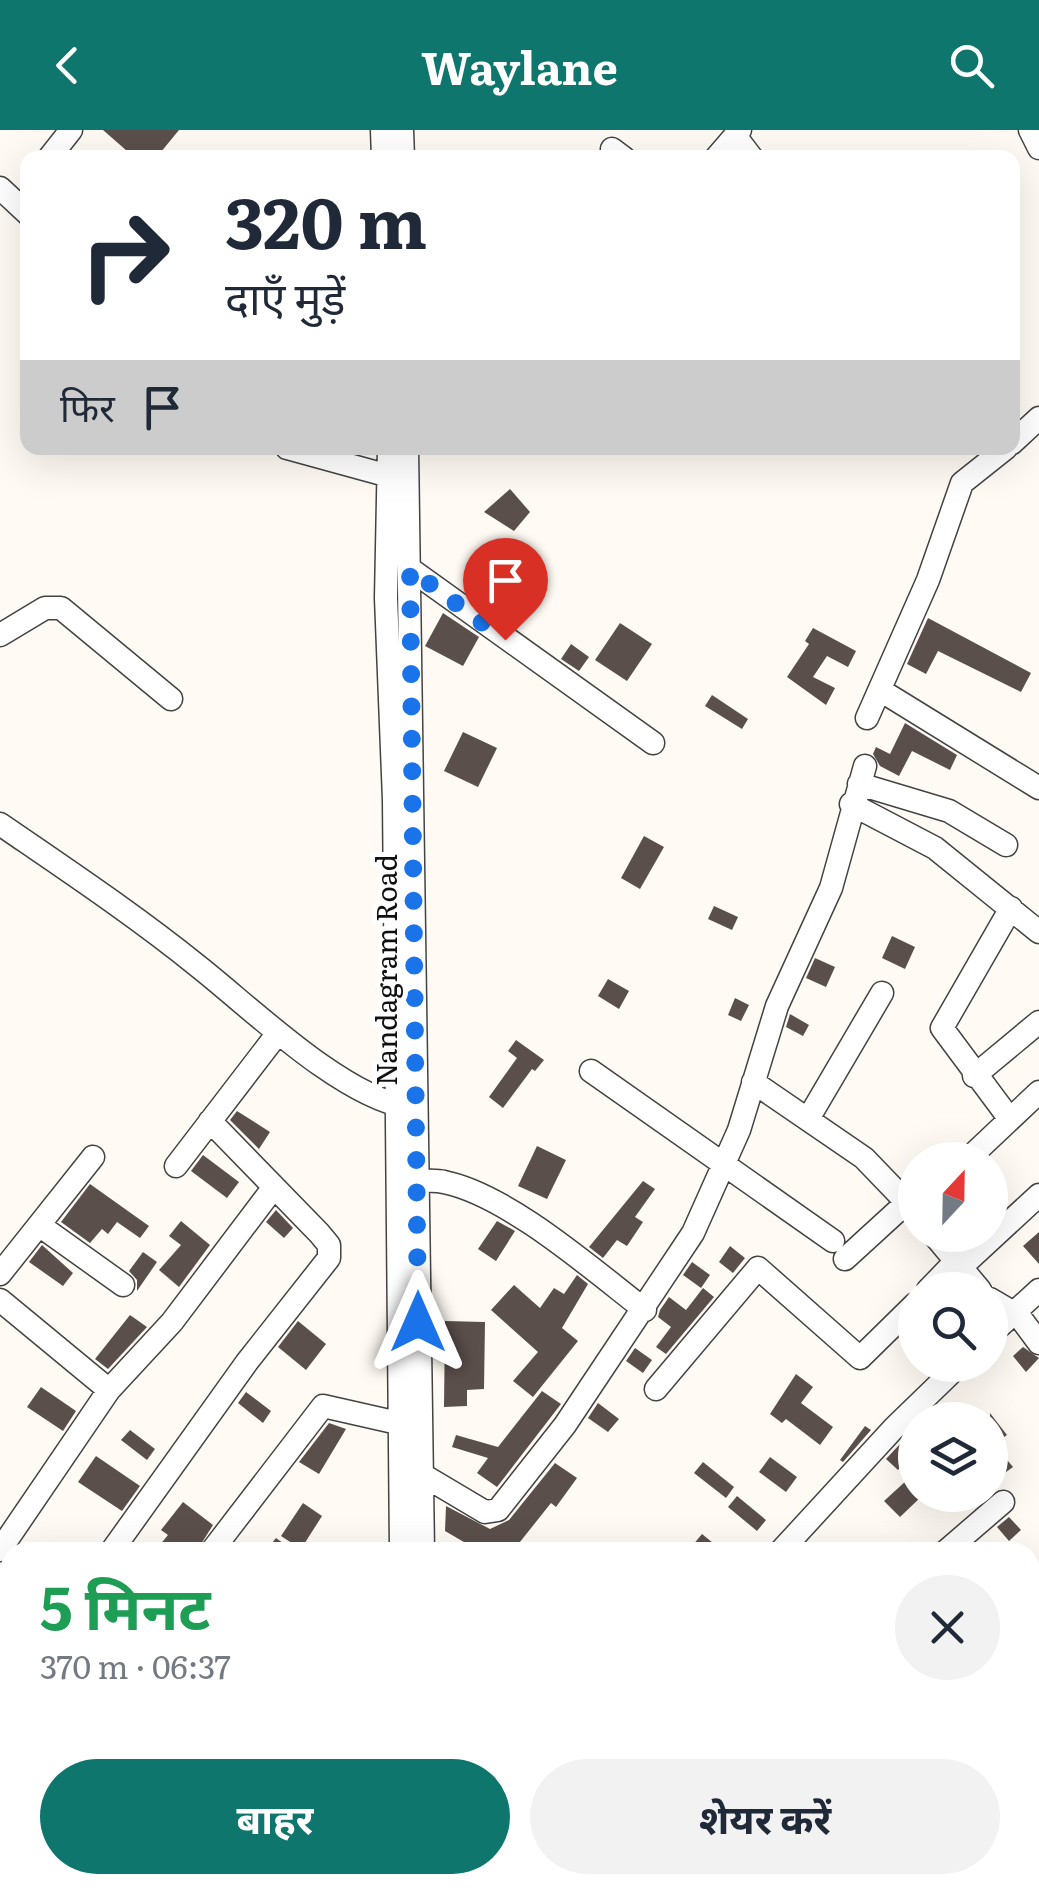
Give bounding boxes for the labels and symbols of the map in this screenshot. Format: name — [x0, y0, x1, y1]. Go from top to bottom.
pin — [463, 538, 548, 641]
street label: Nandagram Road — [364, 854, 406, 1086]
north arrow — [898, 1142, 1008, 1252]
position arrow — [366, 1270, 470, 1374]

